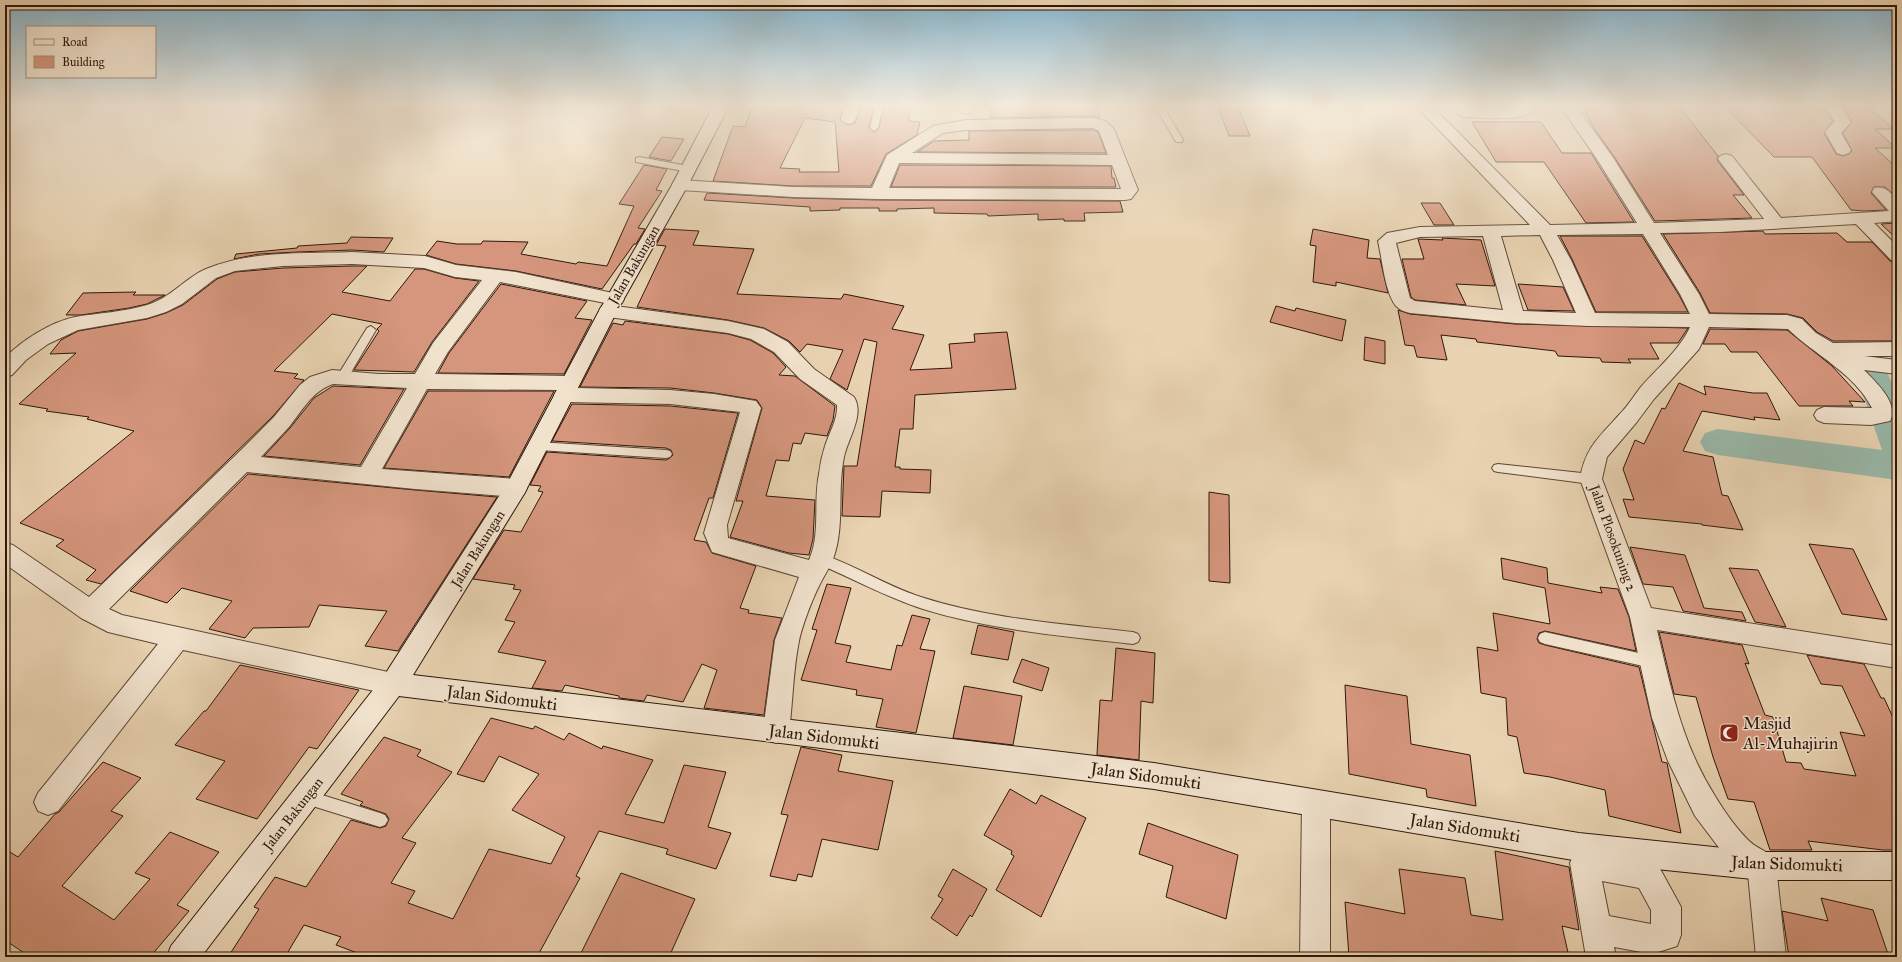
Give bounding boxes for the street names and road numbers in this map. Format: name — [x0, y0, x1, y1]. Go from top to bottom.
street label: Jalan Bakungan — [604, 222, 665, 310]
street label: Jalan Plosokuning 2 — [1584, 481, 1640, 594]
street label: Jalan Bakungan — [446, 507, 510, 593]
street label: Jalan Sidomukti — [443, 681, 559, 715]
street label: Jalan Sidomukti — [765, 720, 881, 754]
street label: Jalan Sidomukti — [1087, 758, 1203, 794]
street label: Jalan Bakungan — [258, 774, 328, 856]
street label: Jalan Sidomukti — [1406, 809, 1522, 847]
street label: Jalan Sidomukti — [1729, 851, 1843, 876]

